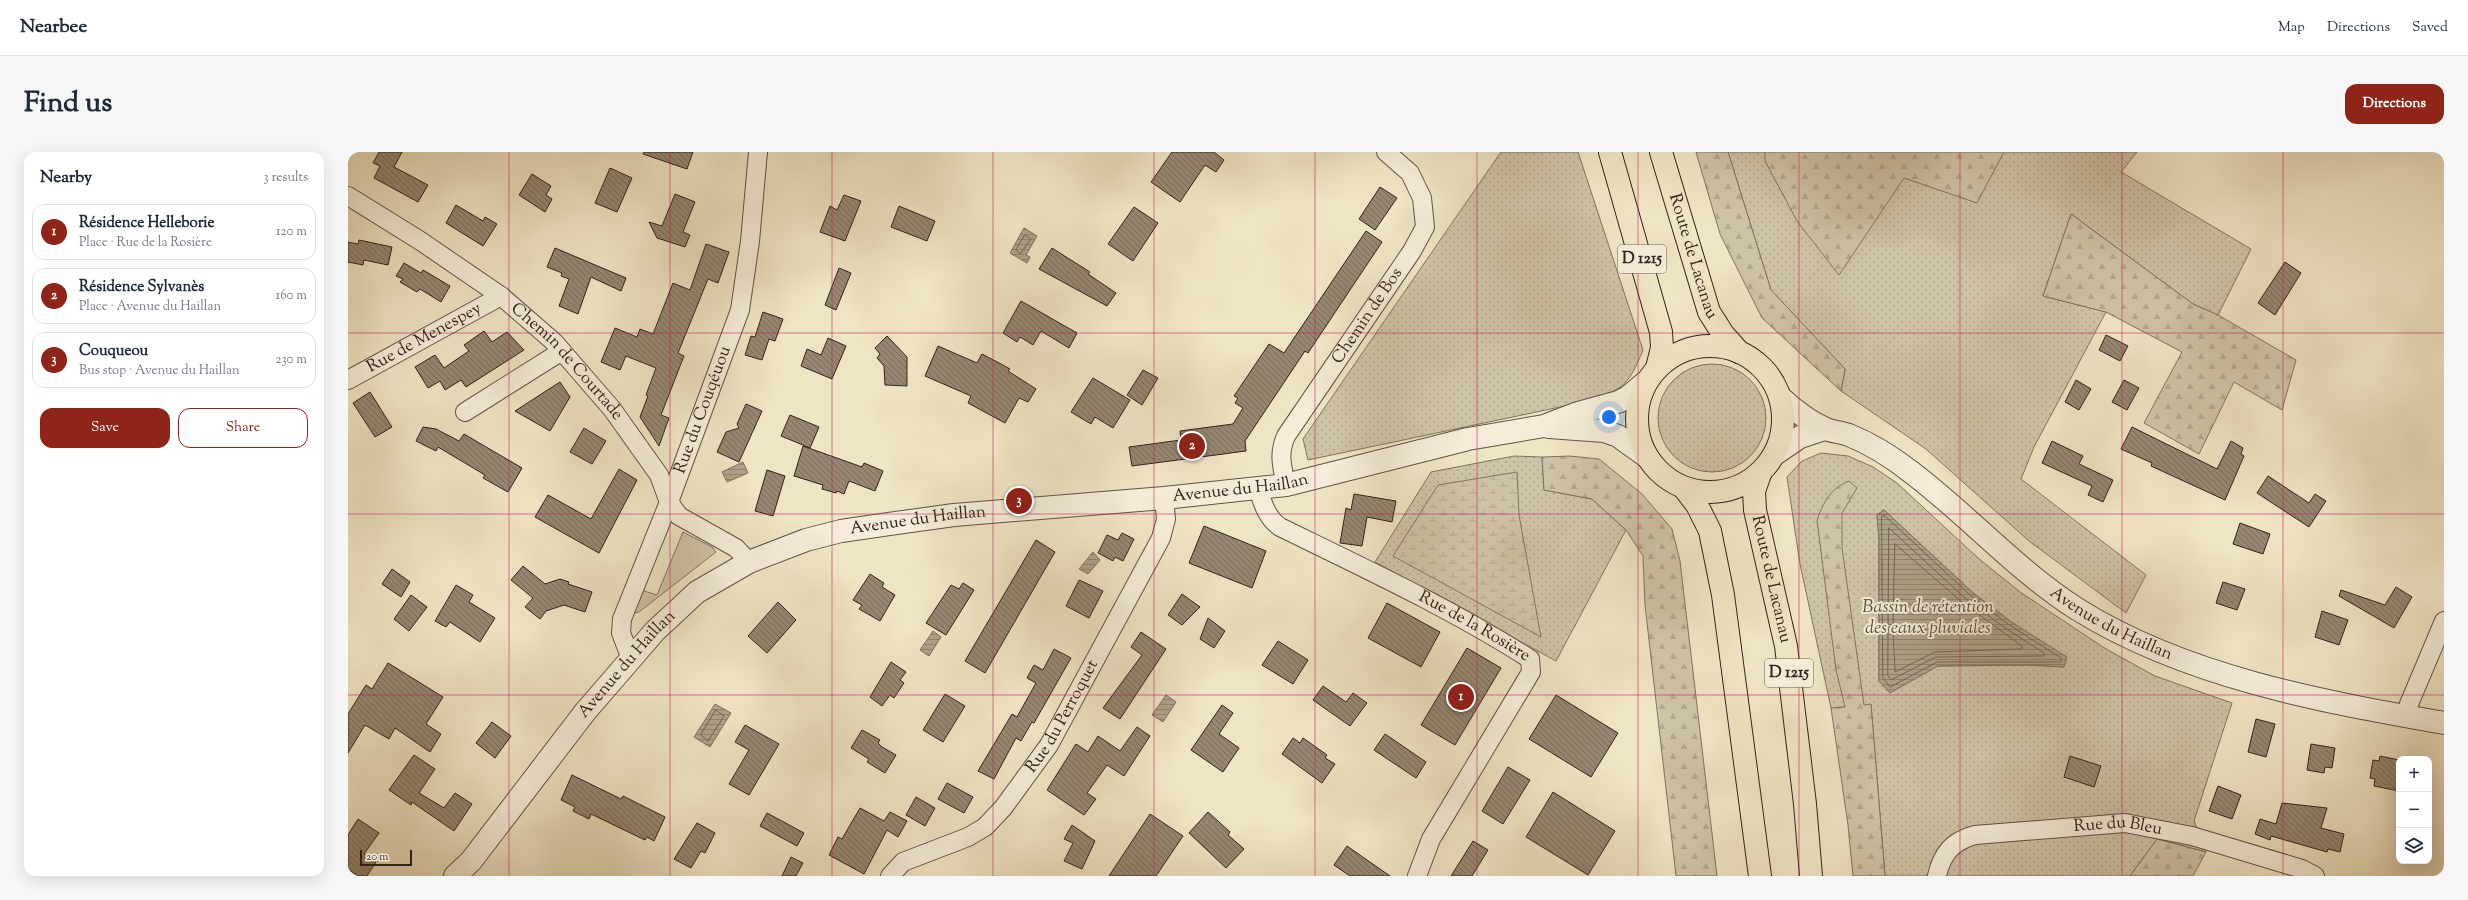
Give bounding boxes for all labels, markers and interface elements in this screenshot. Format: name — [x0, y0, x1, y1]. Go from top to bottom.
text: Nearbee — [20, 14, 87, 41]
text: Map — [2278, 18, 2305, 38]
text: Directions — [2327, 18, 2390, 38]
text: Saved — [2412, 18, 2448, 38]
text: Find us — [24, 84, 112, 124]
button: Directions — [2345, 84, 2444, 124]
text: Nearby — [40, 166, 92, 190]
text: 3 results — [263, 169, 308, 187]
street label: Route de Lacanau — [1662, 191, 1723, 325]
text: Résidence Helleborie — [79, 213, 214, 234]
text: 1 — [52, 223, 56, 241]
text: 120 m — [276, 223, 307, 241]
text: Place · Rue de la Rosière — [79, 234, 212, 252]
road number: D 1215 — [1618, 245, 1666, 273]
street label: Chemin de Bos — [1326, 263, 1409, 369]
text: Résidence Sylvanès — [79, 277, 204, 298]
text: 2 — [51, 287, 57, 305]
text: 160 m — [276, 287, 307, 305]
street label: Rue de Menespey — [363, 297, 486, 379]
street label: Chemin de Courtade — [505, 297, 629, 426]
text: Place · Avenue du Haillan — [79, 298, 221, 316]
text: Couqueou — [79, 341, 148, 362]
street label: Rue du Couqéuou — [668, 343, 738, 477]
text: 3 — [51, 351, 57, 369]
text: 230 m — [275, 351, 307, 369]
text: Bus stop · Avenue du Haillan — [79, 362, 240, 380]
your location — [1599, 407, 1619, 427]
button: Save — [40, 408, 170, 448]
button: Share — [178, 408, 308, 448]
pin: 2 — [1179, 431, 1205, 461]
street label: Avenue du Haillan — [1171, 468, 1311, 509]
pin: 3 — [1006, 486, 1032, 516]
street label: Avenue du Haillan — [849, 500, 987, 542]
street label: Route de Lacanau — [1745, 513, 1797, 645]
street label: Avenue du Haillan — [2044, 581, 2176, 667]
street label: Rue de la Rosière — [1414, 585, 1535, 668]
water label: Bassin de rétention des eaux pluviales — [1862, 595, 1994, 642]
street label: Avenue du Haillan — [573, 605, 681, 724]
street label: Rue du Perroquet — [1020, 655, 1105, 778]
road number: D 1215 — [1765, 659, 1813, 687]
pin: 1 — [1448, 682, 1474, 712]
map controls — [2396, 756, 2432, 864]
button: + — [2396, 756, 2432, 792]
button: − — [2396, 792, 2432, 828]
street label: Rue du Bleu — [2073, 811, 2164, 842]
button: layers — [2396, 828, 2432, 864]
scale bar — [360, 848, 412, 867]
text: 20 m — [366, 849, 388, 865]

